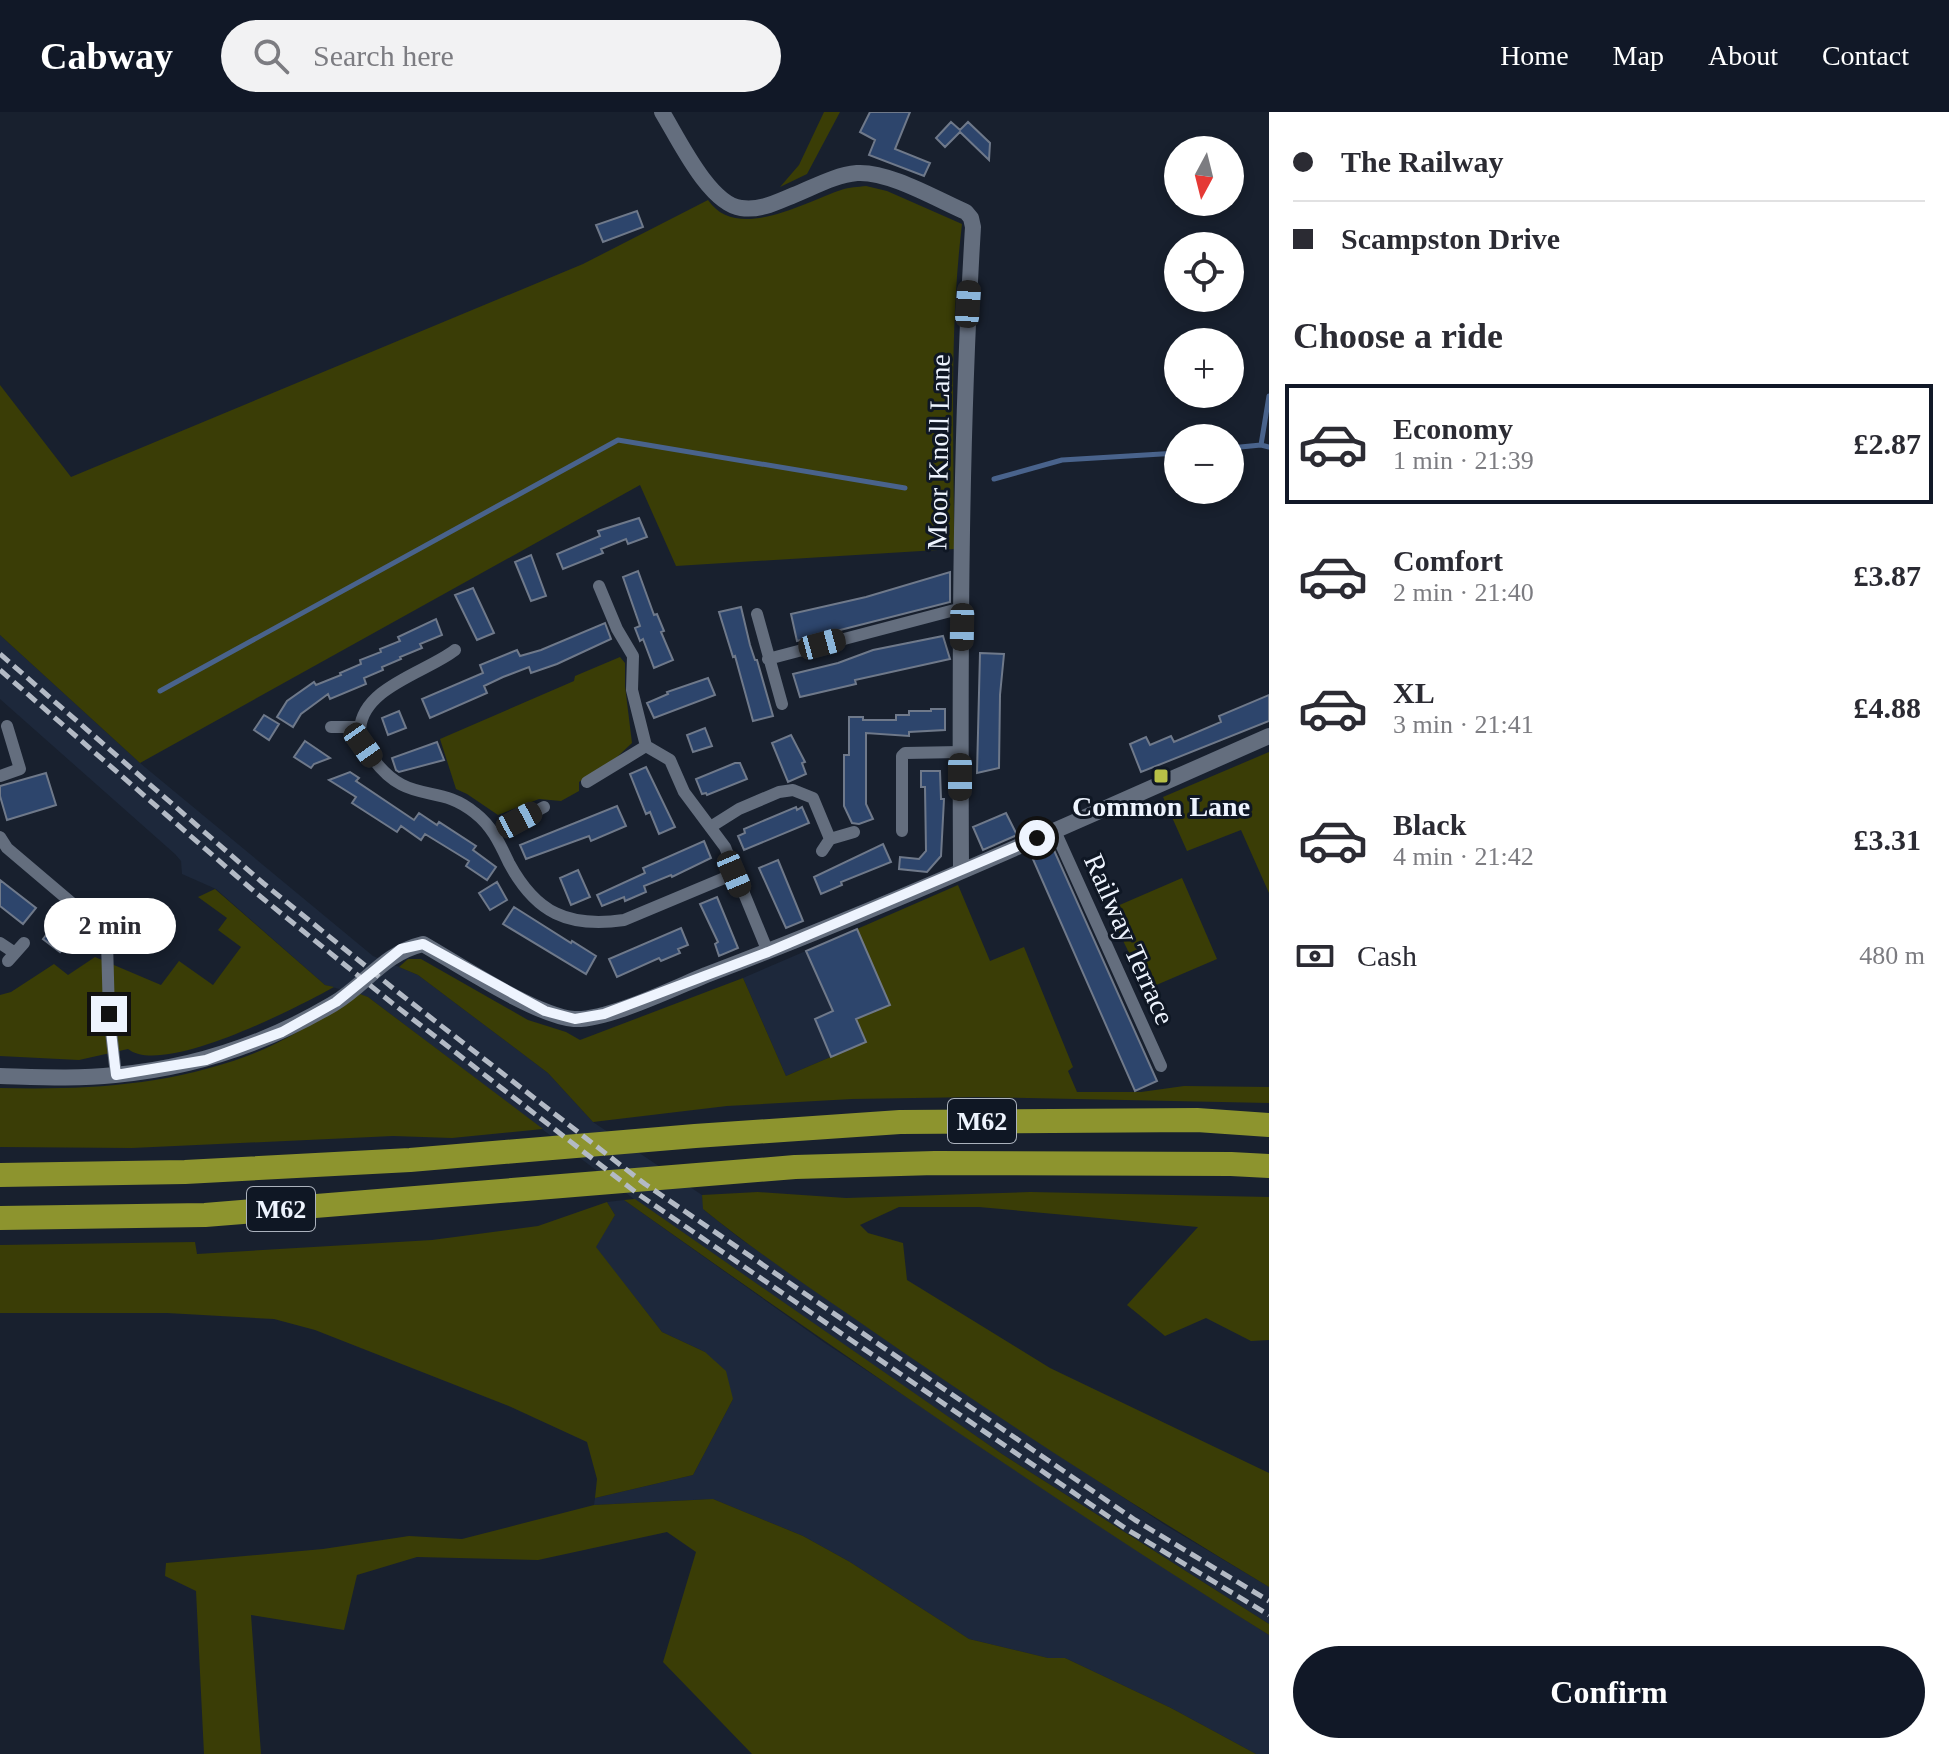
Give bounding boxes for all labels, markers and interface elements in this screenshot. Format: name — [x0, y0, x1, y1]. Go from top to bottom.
search box — [221, 20, 781, 92]
icon: search — [249, 34, 293, 78]
text: Cabway — [40, 35, 173, 77]
text: Search here — [313, 39, 454, 72]
text: Home — [1500, 40, 1569, 71]
text: Map — [1613, 40, 1664, 71]
text: About — [1708, 40, 1778, 71]
text: Contact — [1822, 40, 1909, 71]
north arrow — [1164, 136, 1244, 216]
map controls — [1164, 136, 1244, 504]
text: The Railway — [1341, 145, 1504, 178]
text: Scampston Drive — [1341, 222, 1560, 255]
button: locate — [1164, 232, 1244, 312]
car — [954, 279, 982, 329]
text: Choose a ride — [1293, 316, 1503, 356]
button: + — [1164, 328, 1244, 408]
street label: Moor Knoll Lane — [921, 354, 956, 550]
icon: car — [1297, 408, 1369, 480]
text: Economy — [1393, 412, 1513, 445]
button: − — [1164, 424, 1244, 504]
text: £2.87 — [1854, 427, 1921, 460]
text: 1 min · 21:39 — [1393, 446, 1534, 475]
icon: car — [1297, 540, 1369, 612]
text: Comfort — [1393, 544, 1503, 577]
text: £3.87 — [1854, 559, 1921, 592]
text: 2 min · 21:40 — [1393, 578, 1534, 607]
car — [950, 603, 974, 651]
car — [796, 626, 848, 662]
icon: car — [1297, 672, 1369, 744]
text: XL — [1393, 676, 1435, 709]
text: £4.88 — [1854, 691, 1921, 724]
text: 3 min · 21:41 — [1393, 710, 1534, 739]
car — [339, 718, 387, 772]
car — [948, 753, 972, 801]
marker: Common Lane — [1152, 767, 1170, 785]
place label: Common Lane — [1072, 791, 1250, 822]
car — [492, 798, 546, 842]
icon: car — [1297, 804, 1369, 876]
text: Black — [1393, 808, 1466, 841]
route start — [1019, 820, 1055, 856]
text: £3.31 — [1854, 823, 1921, 856]
text: 4 min · 21:42 — [1393, 842, 1534, 871]
car — [714, 847, 754, 901]
street label: Railway Terrace — [1078, 849, 1181, 1029]
callout: 2 min — [43, 898, 175, 954]
text: 2 min — [79, 911, 141, 940]
icon: cash — [1293, 934, 1337, 978]
text: Cash — [1357, 939, 1417, 972]
text: 480 m — [1859, 941, 1925, 970]
route end — [91, 996, 127, 1032]
road number: M62 — [948, 1099, 1016, 1143]
road number: M62 — [247, 1187, 315, 1231]
button: Confirm — [1293, 1646, 1925, 1738]

